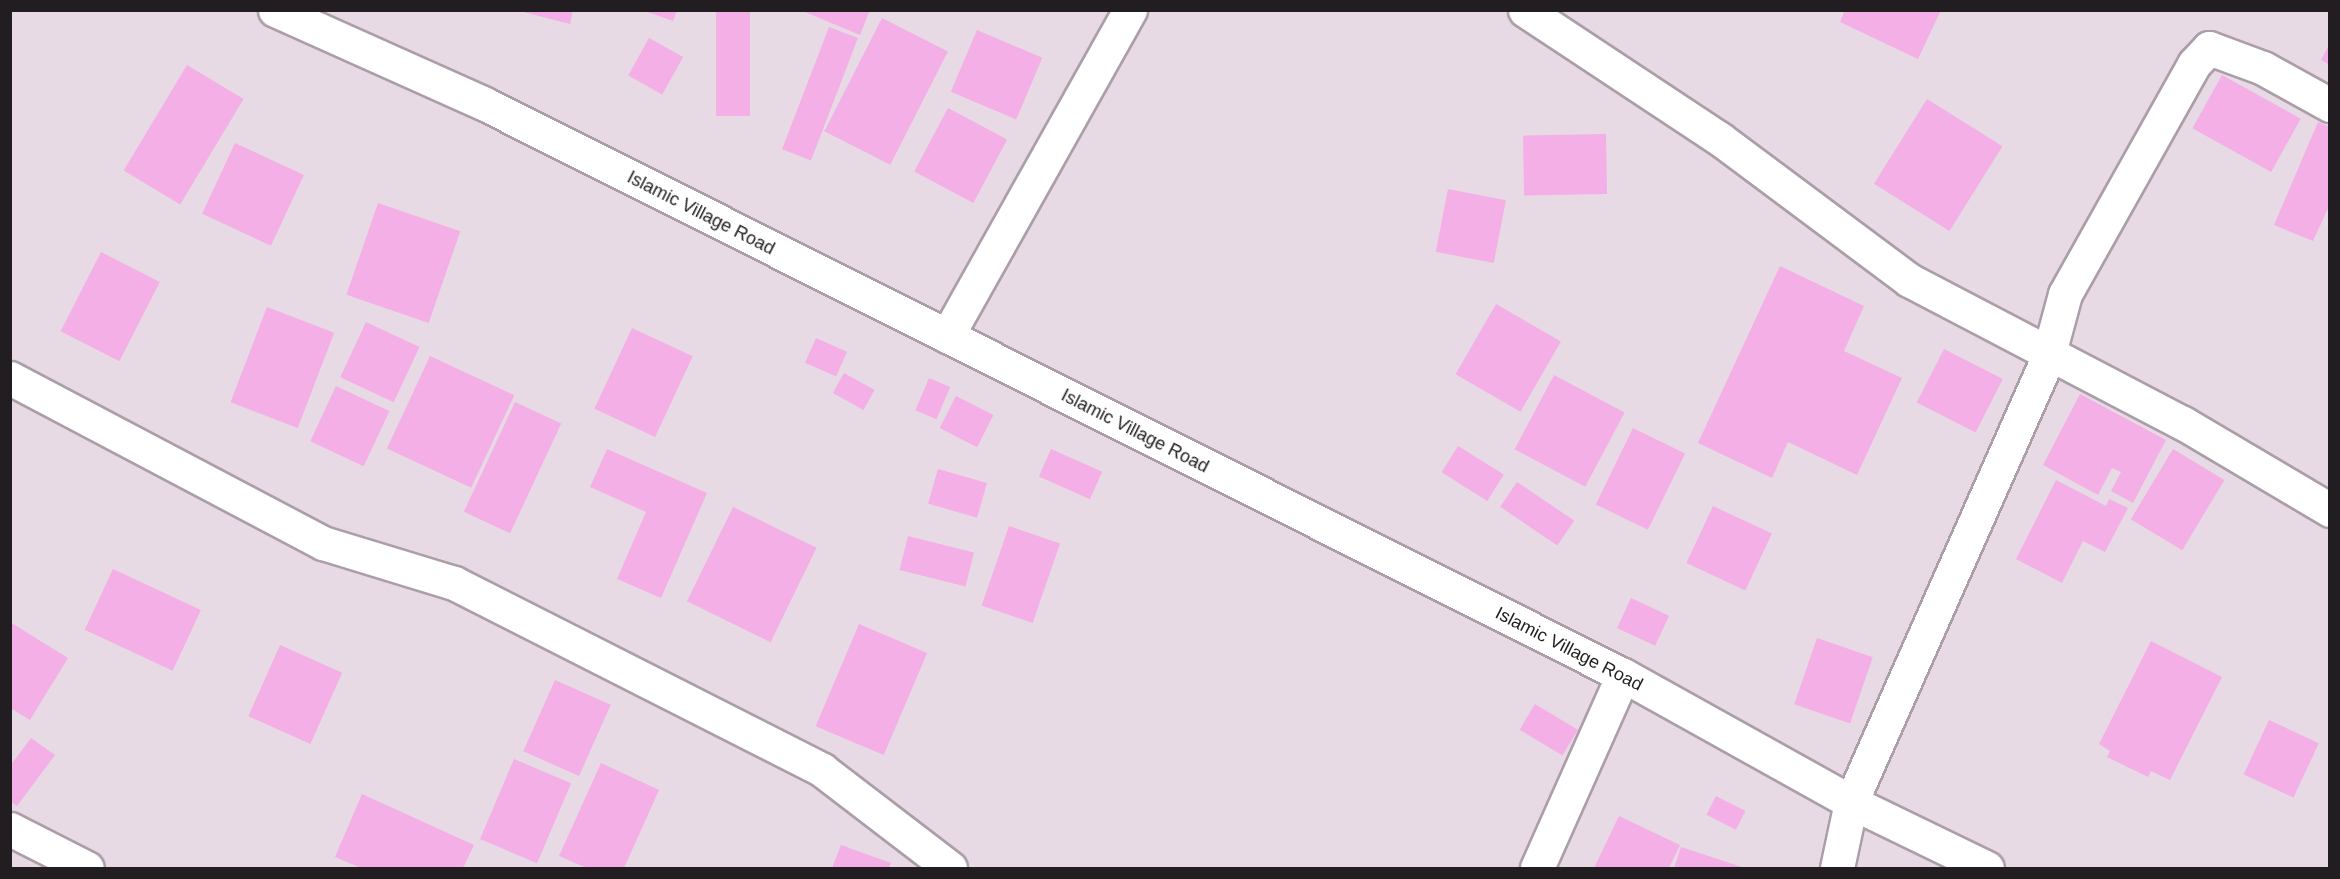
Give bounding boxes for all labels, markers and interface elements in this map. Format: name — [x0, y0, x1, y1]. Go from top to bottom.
street label: Islamic Village Road — [624, 166, 778, 260]
street label: Islamic Village Road — [1058, 384, 1212, 478]
street label: Islamic Village Road — [1492, 602, 1646, 696]

